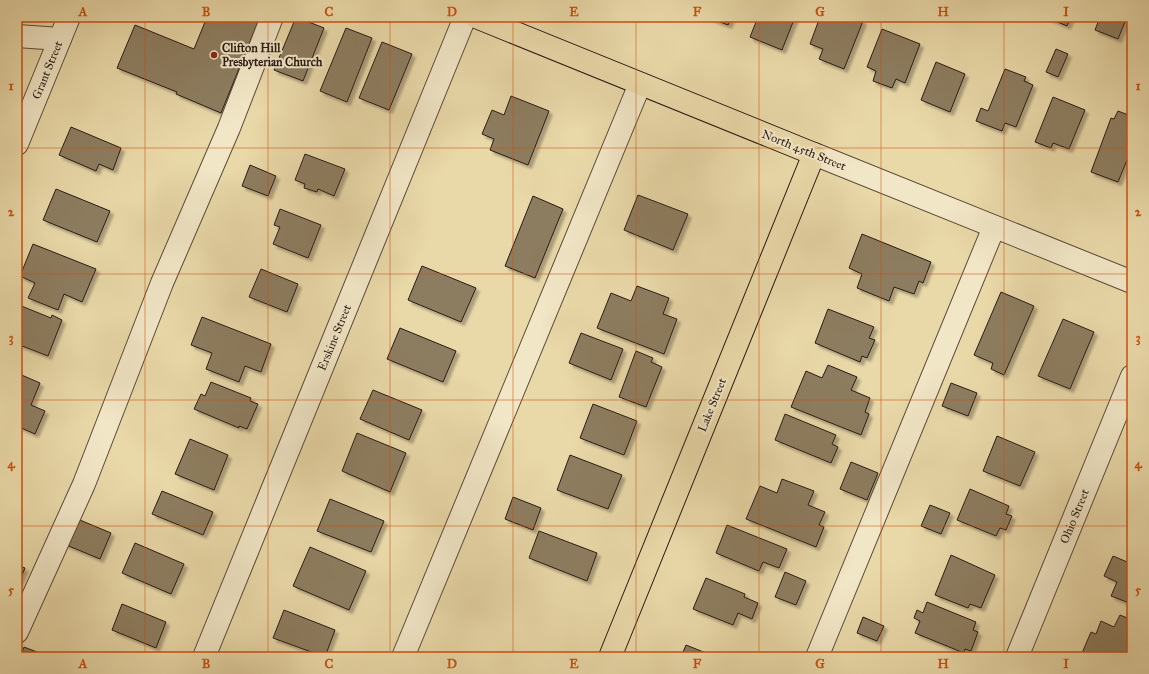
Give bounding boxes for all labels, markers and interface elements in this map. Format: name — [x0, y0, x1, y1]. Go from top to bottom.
text: A — [78, 4, 88, 20]
text: B — [202, 4, 211, 20]
text: C — [325, 4, 334, 20]
text: D — [447, 4, 457, 20]
text: E — [569, 4, 579, 20]
text: F — [693, 4, 702, 20]
text: G — [815, 4, 825, 20]
text: H — [937, 4, 949, 20]
text: I — [1063, 4, 1069, 20]
street label: Grant Street — [29, 38, 66, 101]
place label: Clifton Hill Presbyterian Church — [222, 41, 323, 70]
marker: Clifton Hill Presbyterian Church — [209, 50, 219, 60]
text: 1 — [8, 78, 14, 94]
text: 1 — [1135, 78, 1141, 94]
street label: North 45th Street — [760, 127, 849, 174]
text: 2 — [8, 204, 15, 220]
text: 2 — [1135, 204, 1142, 220]
street label: Erskine Street — [315, 302, 354, 373]
text: 3 — [8, 330, 14, 346]
text: 3 — [1135, 330, 1141, 346]
street label: Lake Street — [695, 375, 729, 434]
text: 4 — [7, 456, 15, 472]
text: 4 — [1134, 456, 1142, 472]
street label: Ohio Street — [1057, 486, 1092, 546]
text: 5 — [8, 582, 15, 598]
text: 5 — [1135, 582, 1142, 598]
text: A — [78, 656, 88, 672]
text: B — [202, 656, 211, 672]
text: C — [325, 656, 334, 672]
text: D — [447, 656, 457, 672]
text: E — [569, 656, 579, 672]
text: F — [693, 656, 702, 672]
text: G — [815, 656, 825, 672]
text: H — [937, 656, 949, 672]
text: I — [1063, 656, 1069, 672]

